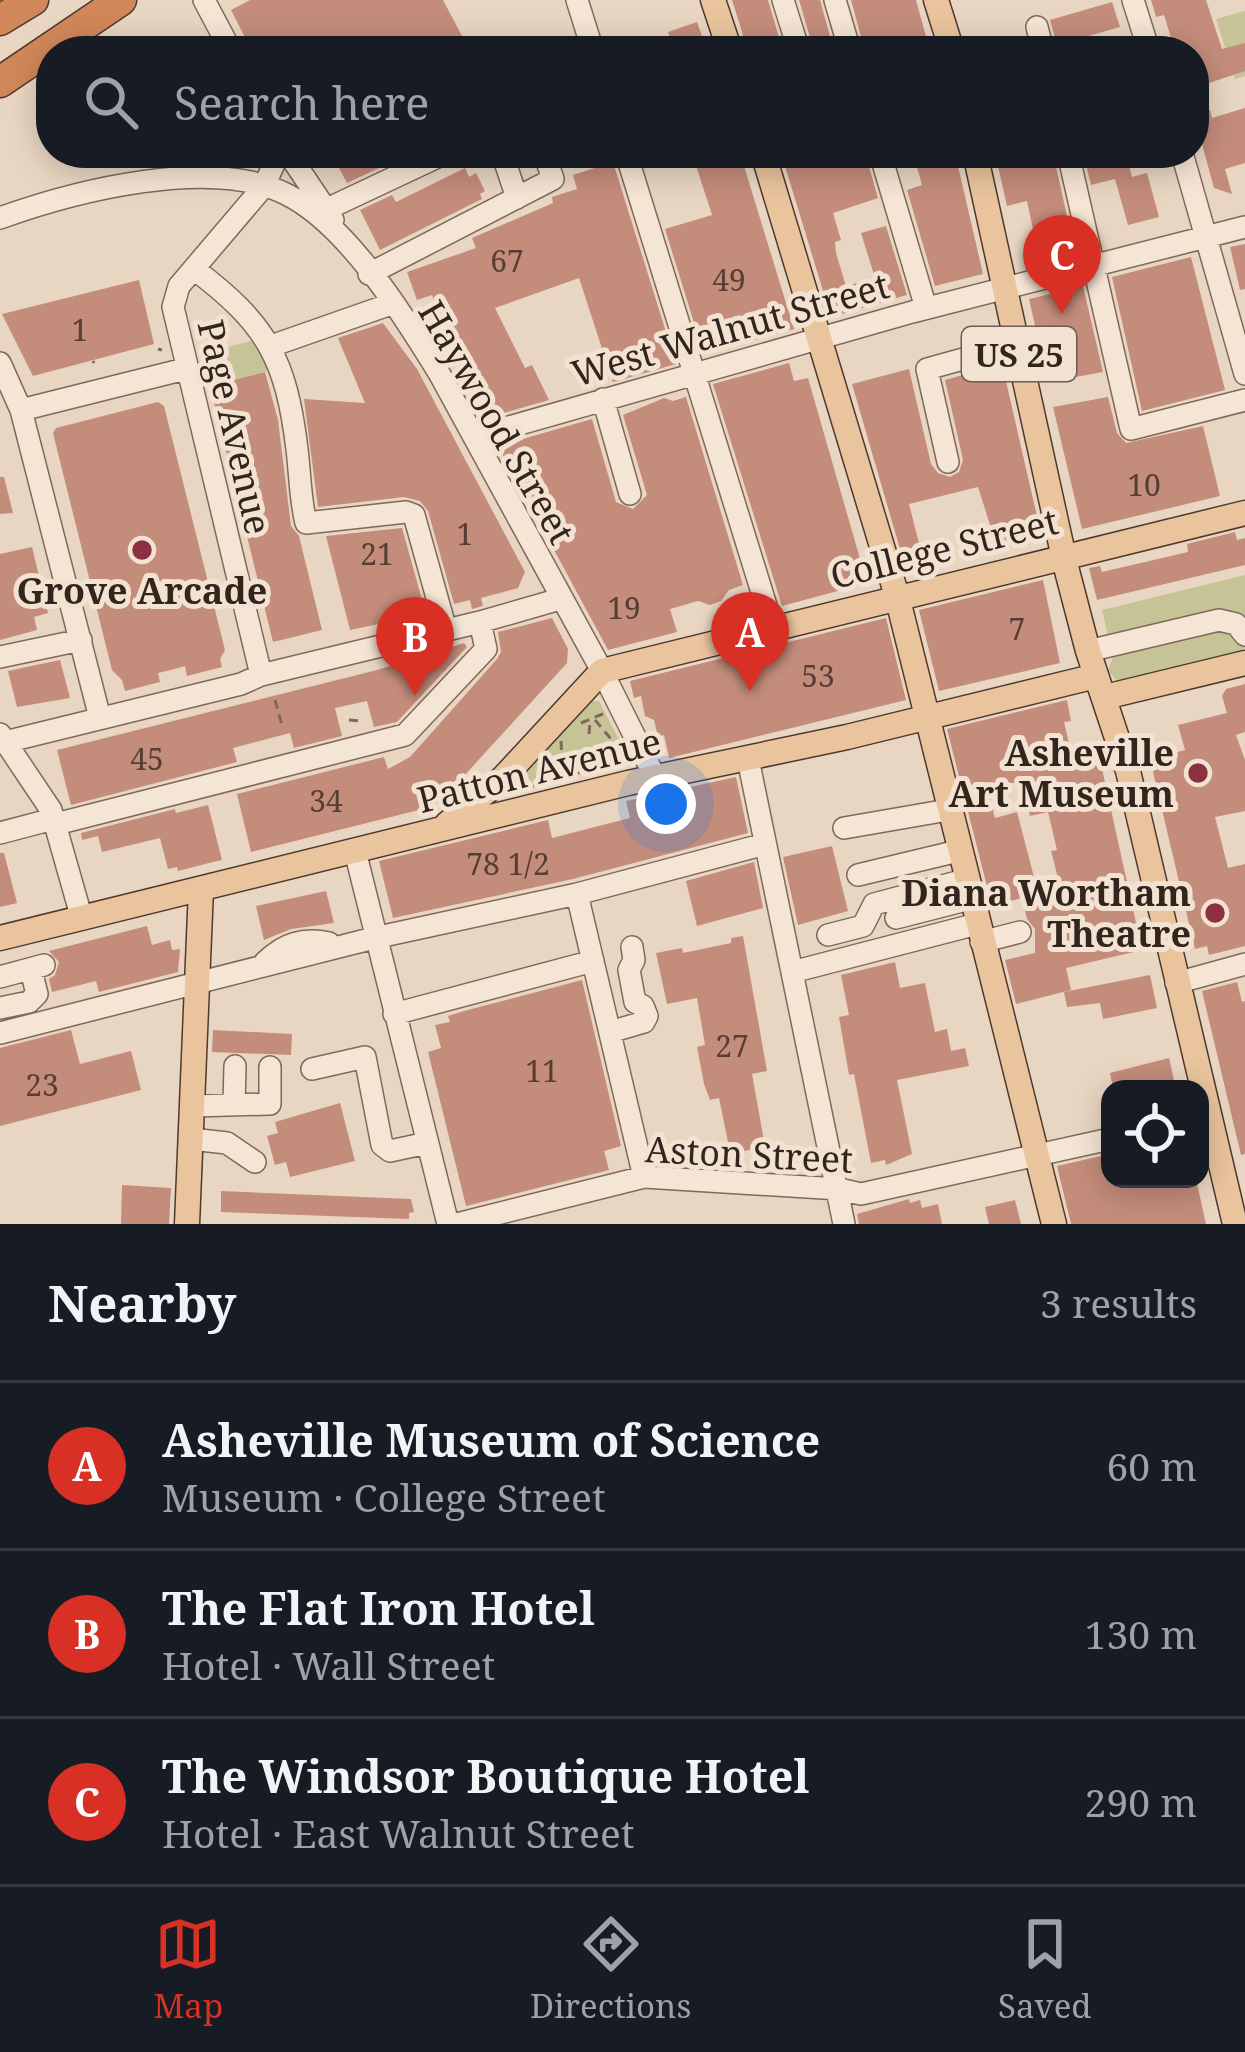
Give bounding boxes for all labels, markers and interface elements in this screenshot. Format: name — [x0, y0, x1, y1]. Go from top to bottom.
search box — [36, 36, 1209, 168]
icon: search — [78, 69, 144, 135]
text: Search here — [174, 72, 429, 133]
pin: C — [1023, 215, 1101, 314]
house number: 67 — [490, 240, 524, 281]
house number: 49 — [712, 259, 746, 300]
street label: West Walnut Street — [566, 260, 894, 398]
street label: Haywood Street — [408, 292, 586, 552]
house number: 1 — [72, 309, 88, 350]
street label: Page Avenue — [187, 315, 283, 539]
road number: US 25 — [962, 327, 1076, 381]
house number: 10 — [1127, 464, 1161, 505]
street label: College Street — [825, 496, 1063, 600]
house number: 1 — [457, 513, 473, 554]
house number: 21 — [360, 533, 394, 574]
marker: Grove Arcade — [129, 537, 155, 563]
place label: Grove Arcade — [17, 566, 267, 615]
house number: 19 — [607, 587, 641, 628]
pin: A — [711, 592, 789, 691]
pin: B — [376, 597, 454, 696]
house number: 7 — [1009, 608, 1025, 649]
house number: 53 — [801, 655, 835, 696]
street label: Patton Avenue — [412, 716, 666, 824]
place label: Asheville Art Museum — [948, 728, 1174, 818]
house number: 45 — [130, 738, 164, 779]
marker: Asheville Art Museum — [1185, 760, 1211, 786]
your location — [636, 774, 696, 834]
house number: 34 — [309, 780, 343, 821]
house number: 78 1/2 — [466, 843, 550, 884]
place label: Diana Wortham Theatre — [901, 868, 1191, 958]
marker: Diana Wortham Theatre — [1202, 900, 1228, 926]
house number: 27 — [715, 1025, 749, 1066]
house number: 11 — [525, 1050, 559, 1091]
house number: 23 — [25, 1064, 59, 1105]
map controls — [1101, 1080, 1209, 1188]
button: locate — [1101, 1080, 1209, 1188]
street label: Aston Street — [644, 1124, 854, 1184]
text: Nearby — [48, 1267, 236, 1337]
text: 3 results — [1040, 1276, 1197, 1329]
text: Asheville Museum of Science — [162, 1409, 820, 1470]
text: A — [72, 1439, 102, 1492]
text: 60 m — [1106, 1439, 1197, 1492]
text: Museum · College Street — [162, 1470, 606, 1523]
text: The Flat Iron Hotel — [162, 1577, 595, 1638]
text: B — [74, 1607, 100, 1660]
text: 130 m — [1085, 1607, 1197, 1660]
text: Hotel · Wall Street — [162, 1638, 495, 1691]
text: The Windsor Boutique Hotel — [162, 1745, 809, 1806]
text: C — [74, 1775, 100, 1828]
text: 290 m — [1085, 1775, 1197, 1828]
text: Hotel · East Walnut Street — [162, 1806, 635, 1859]
tab: Map — [153, 1911, 223, 2028]
tab: Directions — [530, 1911, 691, 2028]
tab: Saved — [998, 1911, 1092, 2028]

